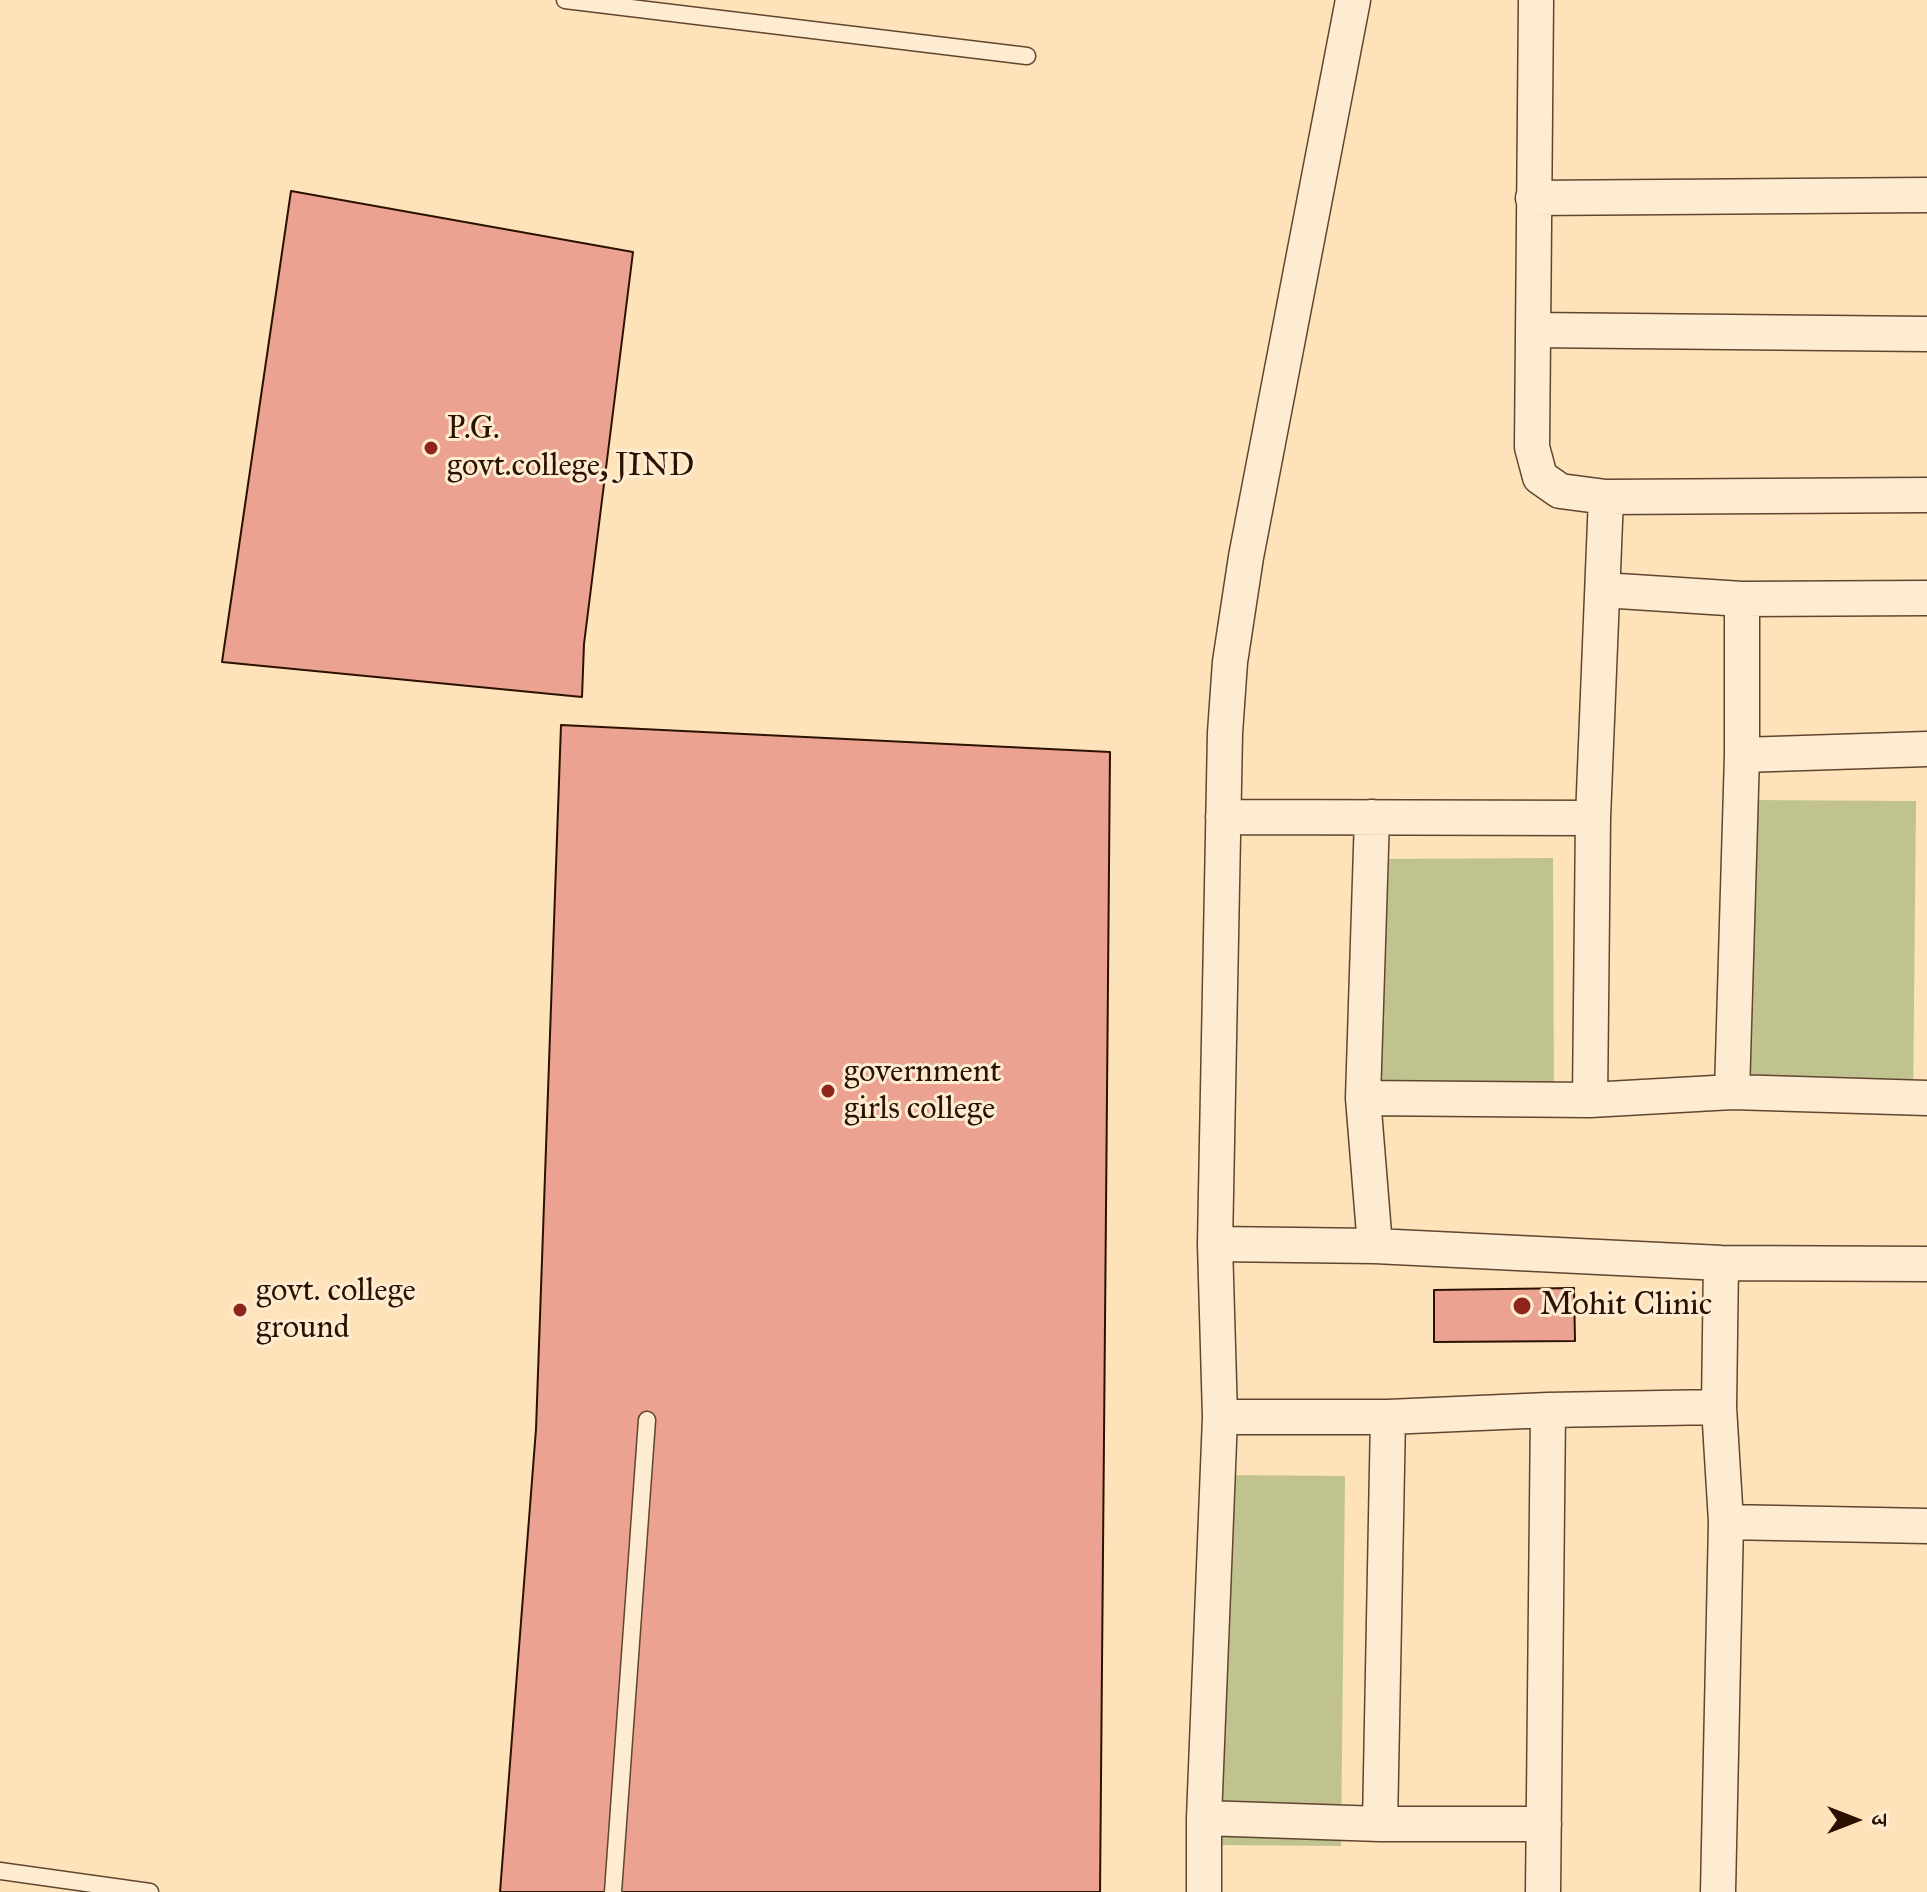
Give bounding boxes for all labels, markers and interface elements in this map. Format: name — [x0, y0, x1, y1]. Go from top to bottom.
place label: P.G. govt.college, JIND — [447, 411, 694, 486]
marker: P.G. govt.college, JIND — [422, 439, 440, 457]
place label: government girls college — [844, 1054, 1001, 1129]
marker: government girls college — [819, 1082, 837, 1100]
place label: govt. college ground — [256, 1273, 416, 1348]
place label: Mohit Clinic — [1540, 1287, 1712, 1325]
marker: Mohit Clinic — [1511, 1295, 1533, 1317]
marker: govt. college ground — [231, 1301, 249, 1319]
north arrow — [1815, 1780, 1895, 1860]
text: उ — [1866, 1814, 1893, 1826]

